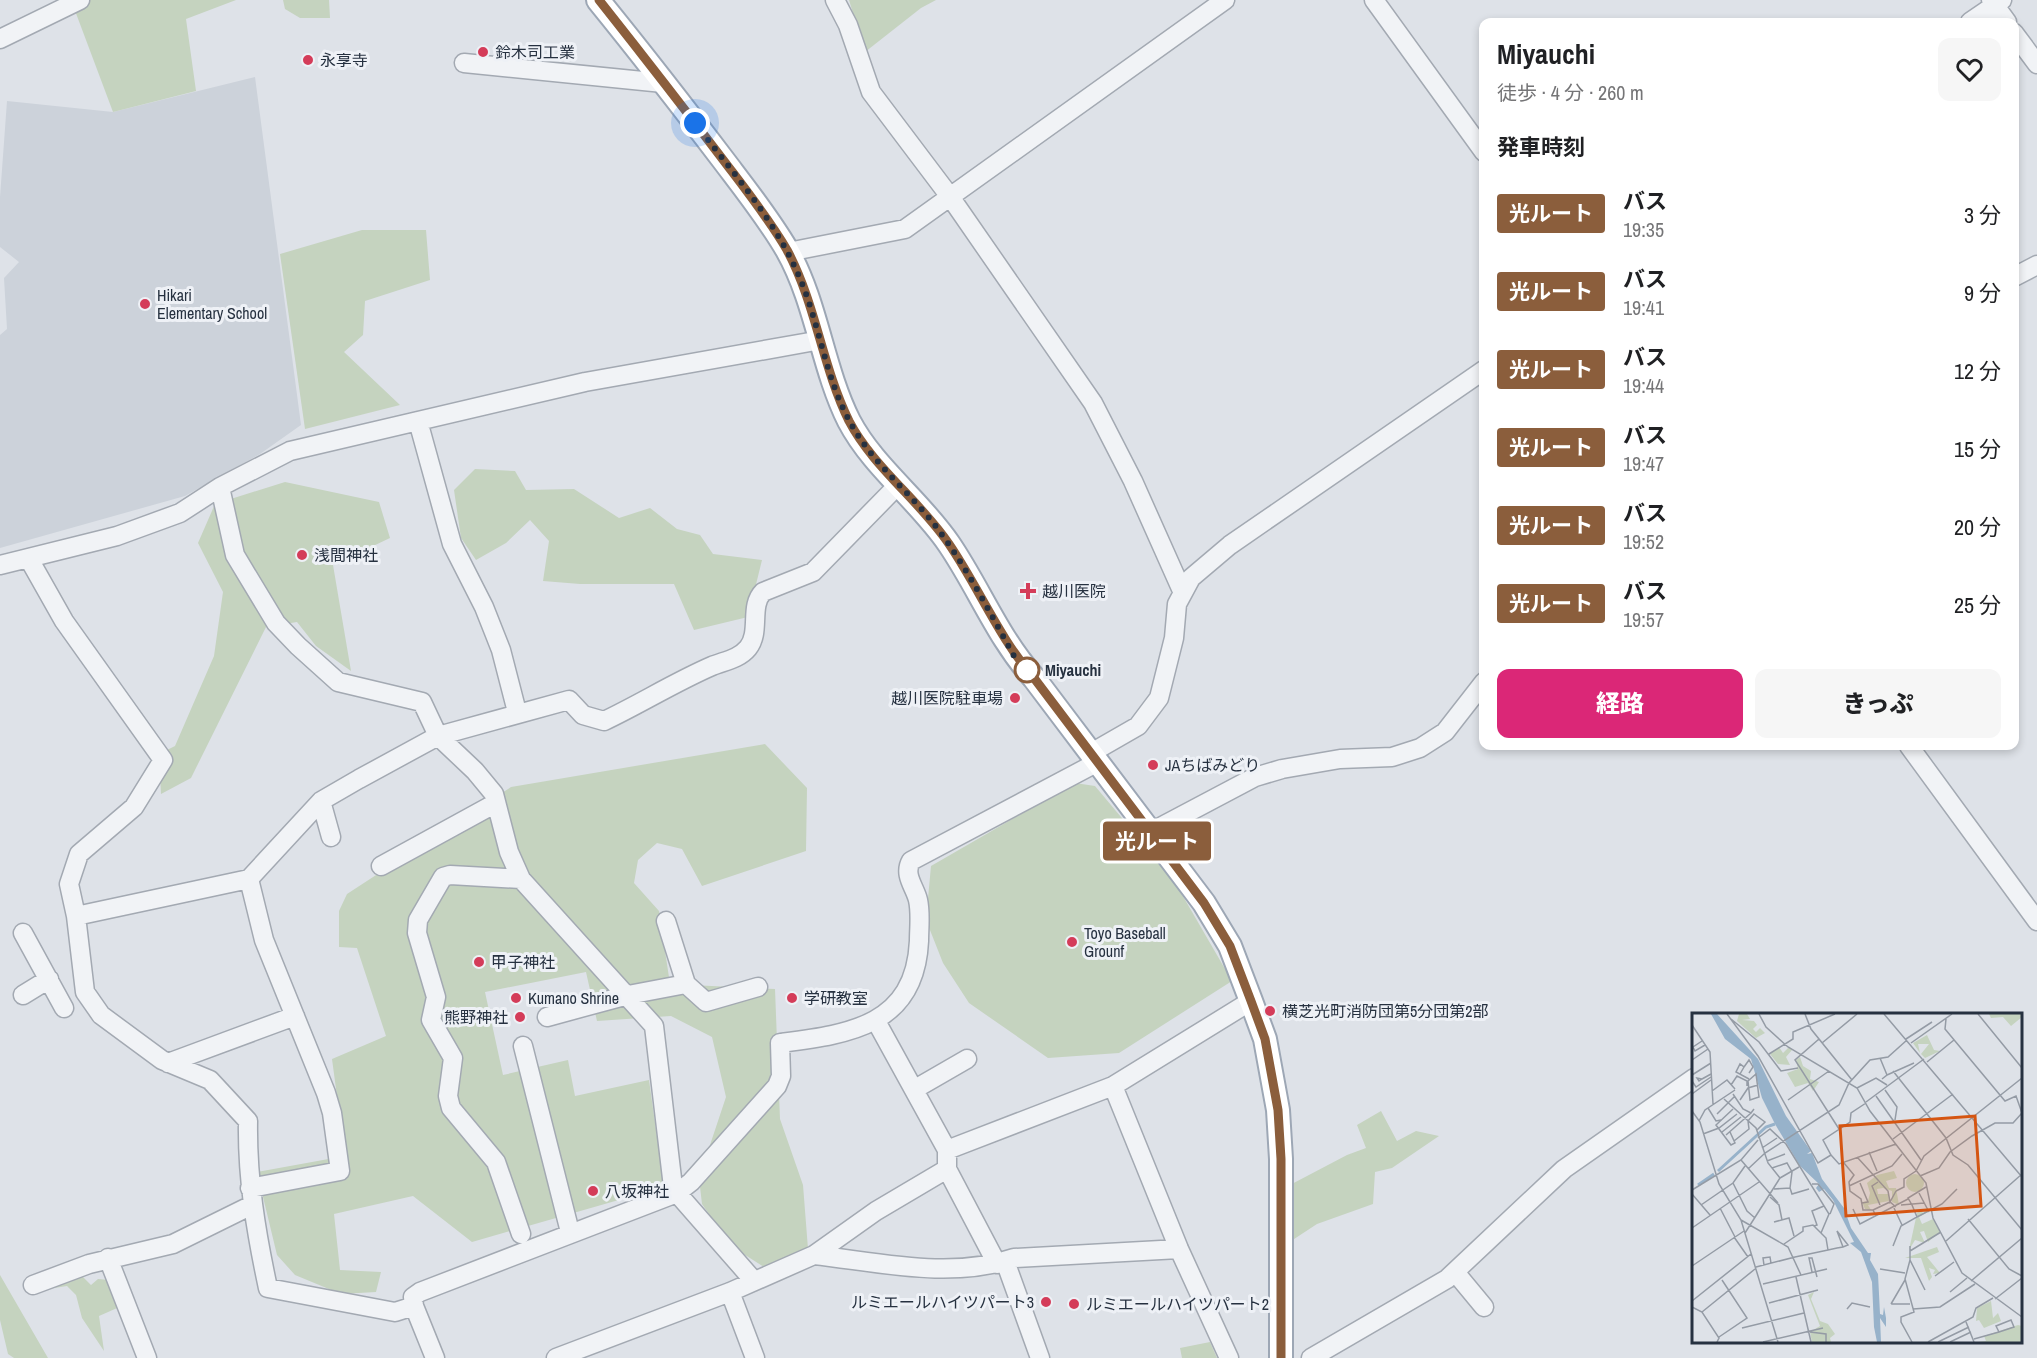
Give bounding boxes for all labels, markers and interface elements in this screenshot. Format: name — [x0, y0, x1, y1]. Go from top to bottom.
text: Miyauchi — [1497, 35, 1595, 73]
button: heart — [1938, 38, 2001, 101]
place label: 鈴木司工業 — [495, 41, 575, 63]
marker: 鈴木司工業 — [476, 45, 490, 59]
place label: 永享寺 — [320, 49, 368, 71]
marker: 永享寺 — [301, 53, 315, 67]
text: 徒歩 · 4 分 · 260 m — [1497, 79, 1644, 106]
your location — [680, 108, 710, 138]
text: 発車時刻 — [1497, 132, 1585, 162]
text: バス — [1623, 186, 1667, 216]
text: 光ルート — [1509, 199, 1593, 228]
text: 3 分 — [1964, 200, 2001, 230]
text: 19:35 — [1623, 216, 1664, 243]
text: バス — [1623, 264, 1667, 294]
text: 光ルート — [1509, 277, 1593, 306]
text: 9 分 — [1964, 278, 2001, 308]
place label: Hikari Elementary School — [157, 284, 267, 324]
text: 19:41 — [1623, 294, 1664, 321]
marker: Hikari Elementary School — [138, 297, 152, 311]
text: バス — [1623, 342, 1667, 372]
text: 光ルート — [1509, 355, 1593, 384]
text: 12 分 — [1954, 356, 2001, 386]
text: 19:44 — [1623, 372, 1664, 399]
text: バス — [1623, 420, 1667, 450]
text: 光ルート — [1509, 433, 1593, 462]
text: 15 分 — [1954, 434, 2001, 464]
text: 19:47 — [1623, 450, 1664, 477]
text: バス — [1623, 498, 1667, 528]
text: 光ルート — [1509, 511, 1593, 540]
text: 20 分 — [1954, 512, 2001, 542]
text: 19:52 — [1623, 528, 1664, 555]
place label: 浅間神社 — [314, 544, 378, 566]
marker: 浅間神社 — [295, 548, 309, 562]
text: バス — [1623, 576, 1667, 606]
place label: 越川医院 — [1042, 580, 1106, 602]
marker: 越川医院 — [1019, 582, 1037, 600]
text: 光ルート — [1509, 589, 1593, 618]
text: 25 分 — [1954, 590, 2001, 620]
text: 19:57 — [1623, 606, 1664, 633]
marker: Miyauchi — [1014, 657, 1040, 683]
place label: Miyauchi — [1045, 659, 1101, 681]
button: 経路 — [1497, 669, 1743, 738]
button: きっぷ — [1755, 669, 2001, 738]
place label: 越川医院駐車場 — [891, 687, 1003, 709]
marker: 越川医院駐車場 — [1008, 691, 1022, 705]
place label: JAちばみどり — [1165, 754, 1260, 776]
marker: JAちばみどり — [1146, 758, 1160, 772]
line badge: 光ルート — [1115, 822, 1199, 860]
text: 光ルート — [1115, 827, 1199, 856]
place label: Toyo Baseball Grounf — [1084, 922, 1166, 962]
marker: Toyo Baseball Grounf — [1065, 935, 1079, 949]
place label: 甲子神社 — [491, 951, 555, 973]
marker: 甲子神社 — [472, 955, 486, 969]
place label: Kumano Shrine — [528, 987, 619, 1009]
place label: 学研教室 — [804, 987, 868, 1009]
marker: Kumano Shrine — [509, 991, 523, 1005]
marker: 学研教室 — [785, 991, 799, 1005]
place label: 横芝光町消防団第5分団第2部 — [1282, 1000, 1489, 1022]
marker: 横芝光町消防団第5分団第2部 — [1263, 1004, 1277, 1018]
place label: 熊野神社 — [444, 1006, 508, 1028]
marker: 熊野神社 — [513, 1010, 527, 1024]
inset map — [1692, 1013, 2022, 1343]
place label: 八坂神社 — [605, 1180, 669, 1202]
marker: 八坂神社 — [586, 1184, 600, 1198]
place label: ルミエールハイツパート3 — [851, 1291, 1034, 1313]
place label: ルミエールハイツパート2 — [1086, 1293, 1269, 1315]
marker: ルミエールハイツパート3 — [1039, 1295, 1053, 1309]
marker: ルミエールハイツパート2 — [1067, 1297, 1081, 1311]

